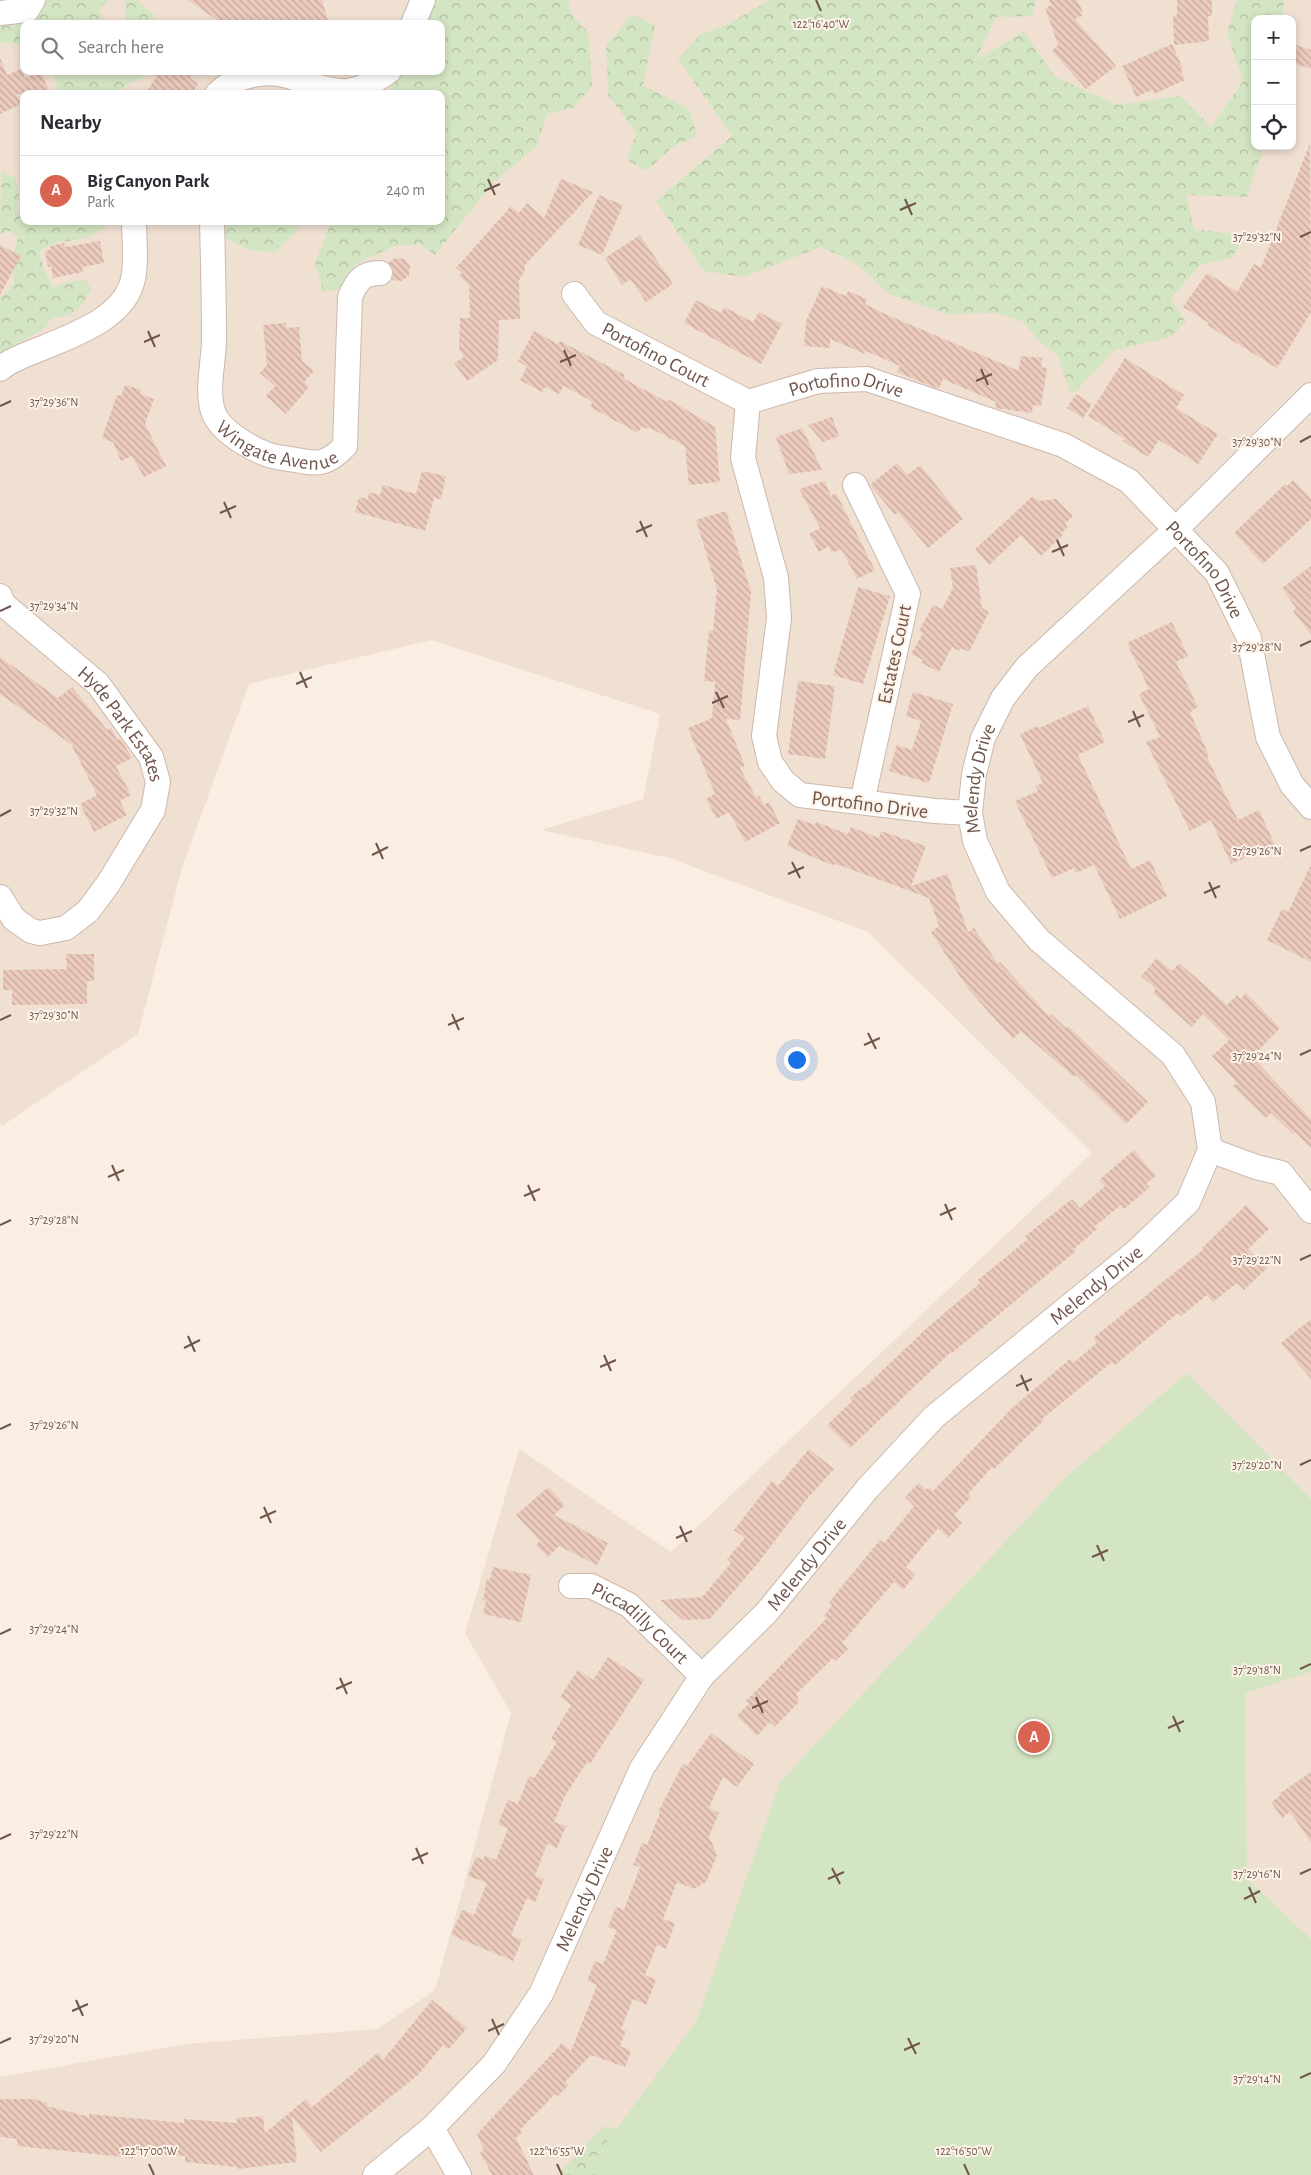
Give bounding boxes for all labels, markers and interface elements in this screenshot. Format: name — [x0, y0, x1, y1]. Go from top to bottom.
map controls — [1251, 15, 1296, 150]
button: + — [1251, 15, 1296, 60]
text: 122°16'40"W — [793, 18, 850, 30]
search box — [20, 20, 445, 75]
icon: search — [38, 34, 66, 62]
text: Search here — [78, 38, 164, 57]
button: − — [1251, 60, 1296, 105]
button: locate — [1251, 105, 1296, 150]
text: Nearby — [40, 112, 101, 133]
text: Big Canyon Park — [87, 172, 209, 191]
text: A — [51, 182, 61, 198]
text: 240 m — [386, 182, 425, 198]
text: Park — [87, 194, 115, 210]
text: 37°29'32"N — [1233, 231, 1281, 243]
street label: Portofino Court — [598, 319, 713, 392]
street label: Portofino Drive — [786, 369, 906, 402]
text: 37°29'36"N — [30, 396, 78, 408]
street label: Wingate Avenue — [212, 417, 342, 474]
text: 37°29'30"N — [1232, 436, 1282, 448]
street label: Portofino Drive — [1162, 517, 1247, 622]
text: 37°29'34"N — [30, 600, 78, 612]
street label: Estates Court — [875, 602, 915, 706]
text: 37°29'28"N — [1232, 641, 1282, 653]
street label: Hyde Park Estates — [74, 663, 166, 784]
street label: Melendy Drive — [961, 720, 1000, 835]
street label: Portofino Drive — [810, 788, 929, 822]
text: 37°29'32"N — [30, 805, 78, 817]
text: 37°29'26"N — [1232, 845, 1282, 857]
text: 37°29'30"N — [29, 1009, 79, 1021]
your location — [784, 1047, 810, 1073]
text: 37°29'24"N — [1232, 1050, 1282, 1062]
text: 37°29'28"N — [29, 1214, 79, 1226]
street label: Melendy Drive — [1046, 1242, 1147, 1329]
text: 37°29'22"N — [1232, 1254, 1282, 1266]
text: 37°29'26"N — [29, 1419, 79, 1431]
text: 37°29'20"N — [1232, 1459, 1282, 1471]
street label: Melendy Drive — [764, 1514, 850, 1615]
street label: Piccadilly Court — [588, 1579, 692, 1669]
text: 37°29'24"N — [29, 1623, 79, 1635]
text: 37°29'18"N — [1233, 1664, 1281, 1676]
pin: A — [1018, 1718, 1050, 1756]
text: 37°29'22"N — [29, 1828, 79, 1840]
street label: Melendy Drive — [552, 1843, 617, 1954]
text: 37°29'16"N — [1233, 1868, 1281, 1880]
text: 37°29'20"N — [29, 2033, 79, 2045]
text: 37°29'14"N — [1233, 2073, 1281, 2085]
text: 122°17'00"W — [121, 2145, 178, 2157]
text: 122°16'55"W — [530, 2145, 585, 2157]
text: 122°16'50"W — [936, 2145, 992, 2157]

